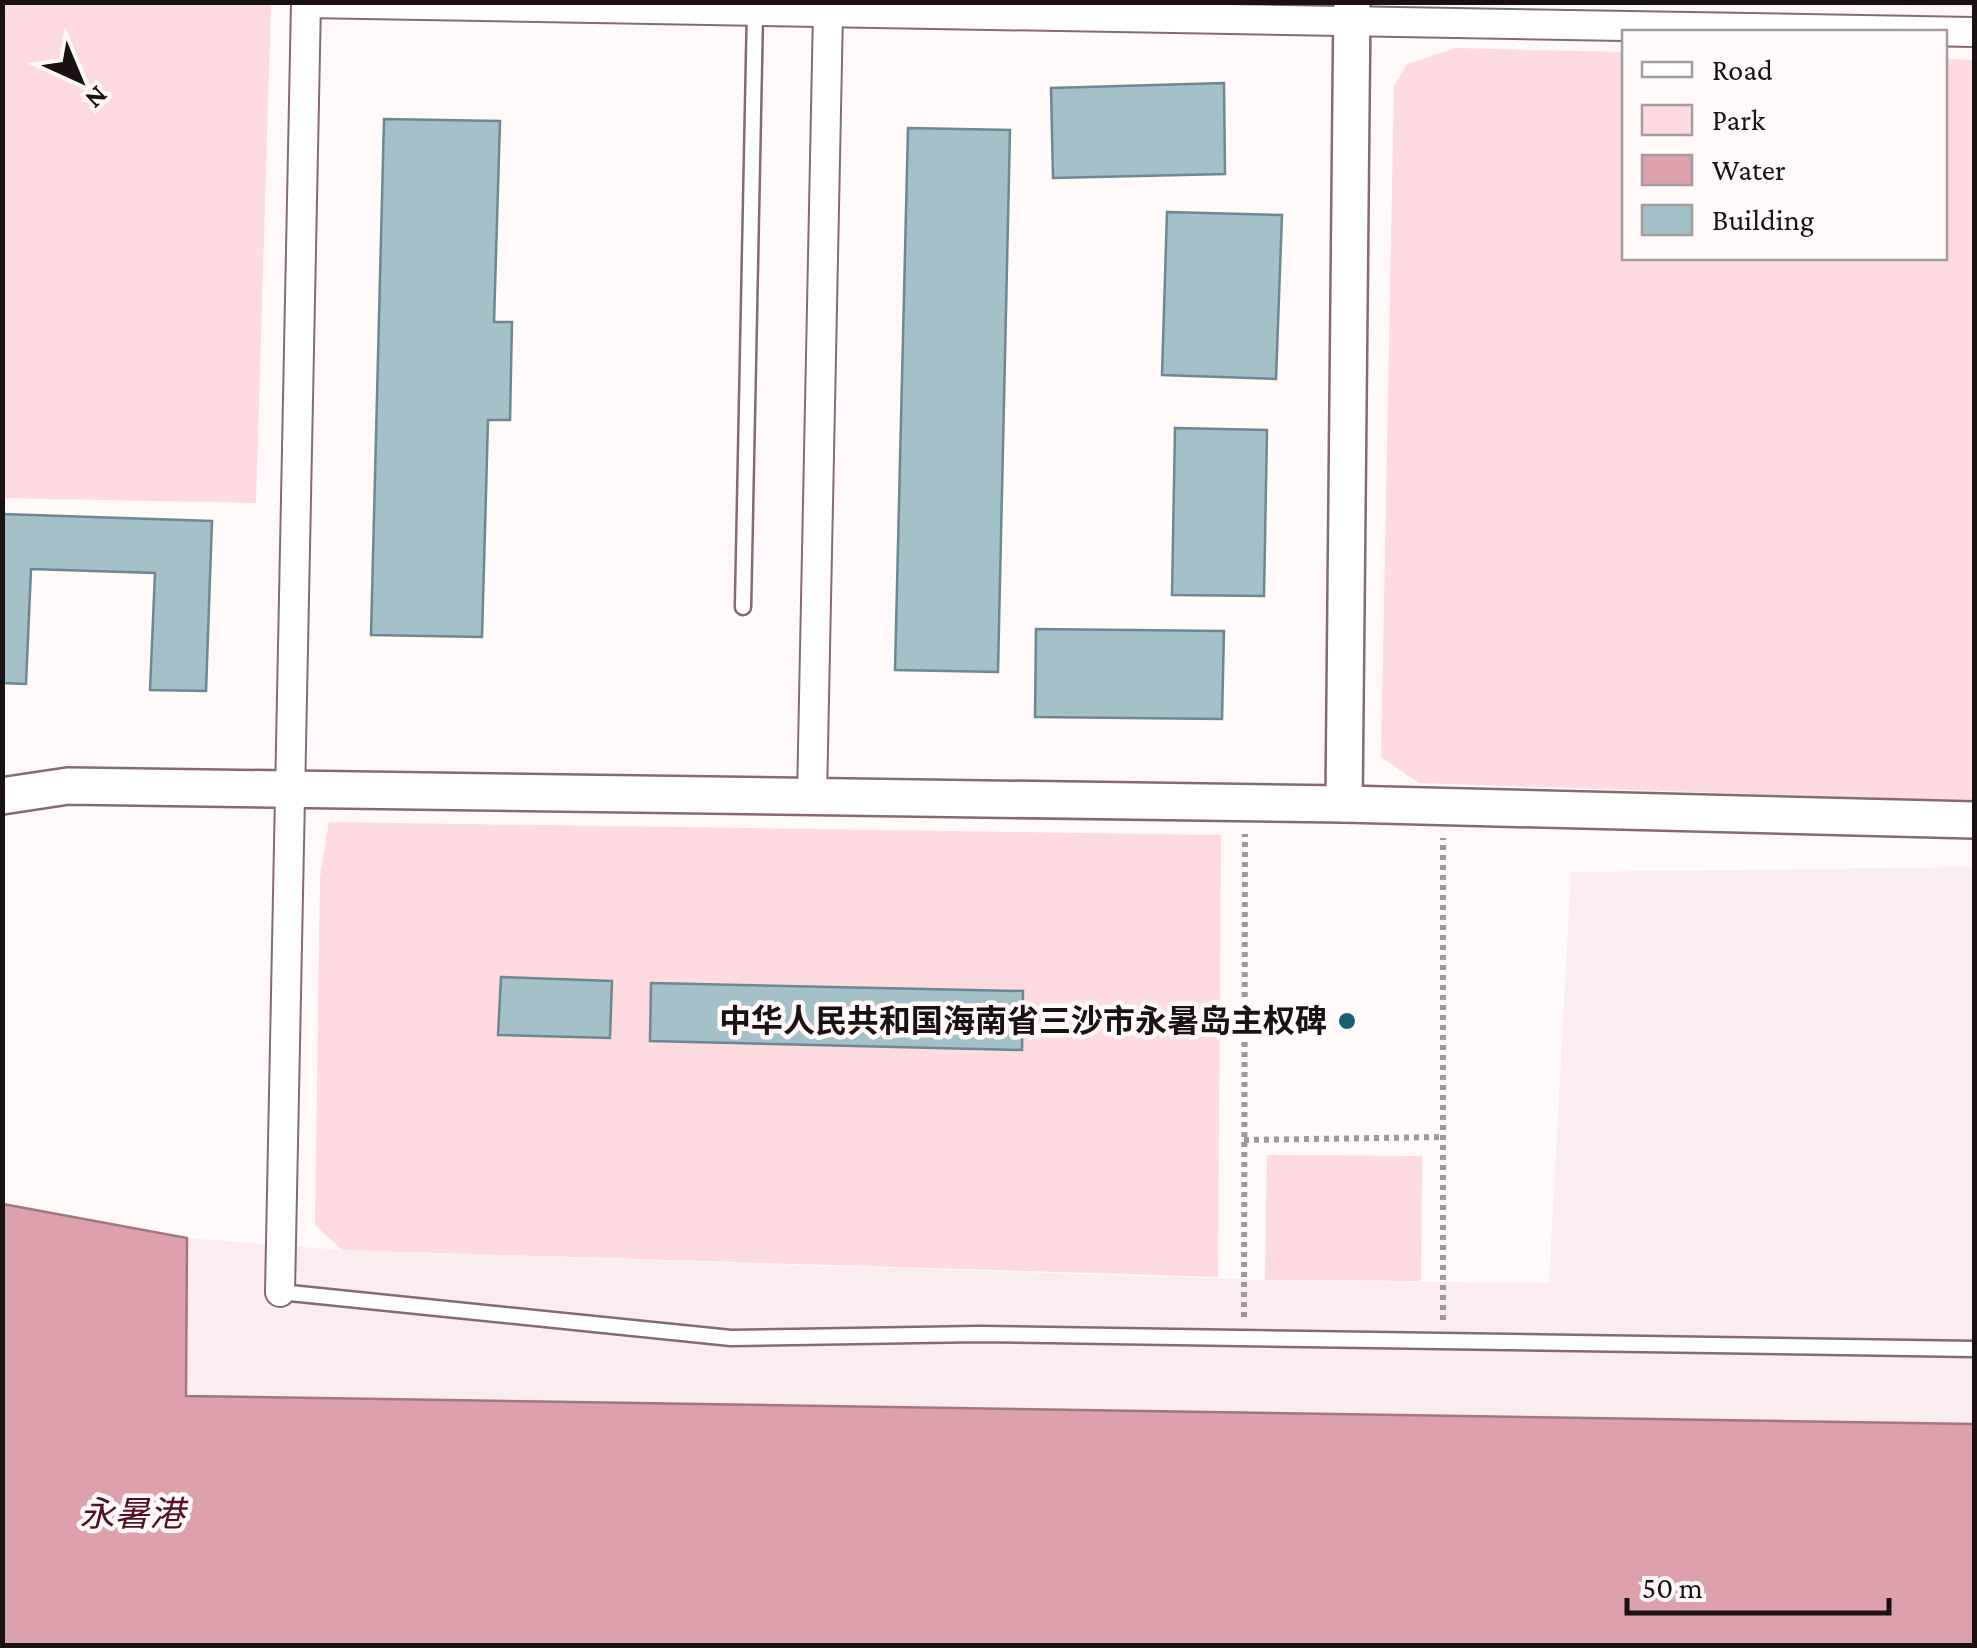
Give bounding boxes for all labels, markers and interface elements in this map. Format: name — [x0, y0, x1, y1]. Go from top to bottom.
north arrow — [30, 30, 130, 130]
legend — [1622, 30, 1947, 260]
text: Road — [1712, 53, 1773, 86]
text: N — [79, 80, 115, 115]
text: Park — [1712, 103, 1766, 136]
text: Water — [1712, 153, 1786, 186]
text: Building — [1712, 203, 1814, 237]
place label: 中华人民共和国海南省三沙市永暑岛主权碑 — [719, 1003, 1327, 1039]
marker: 中华人民共和国海南省三沙市永暑岛主权碑 — [1336, 1010, 1358, 1032]
water label: 永暑港 — [79, 1495, 189, 1534]
scale bar — [1627, 1553, 1890, 1615]
text: 50 m — [1642, 1571, 1703, 1604]

